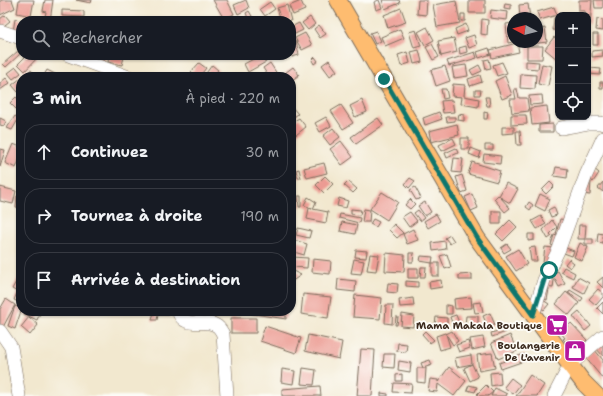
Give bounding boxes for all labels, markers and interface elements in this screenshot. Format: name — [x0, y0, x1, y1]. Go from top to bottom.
north arrow — [507, 12, 543, 48]
map controls — [555, 12, 591, 120]
button: + — [555, 12, 591, 48]
search box — [16, 16, 296, 60]
icon: search — [30, 27, 52, 49]
text: Rechercher — [62, 28, 143, 48]
button: − — [555, 48, 591, 84]
route end — [375, 70, 393, 88]
button: locate — [555, 84, 591, 120]
text: 3 min — [32, 87, 82, 109]
text: À pied · 220 m — [186, 90, 280, 107]
icon: ahead — [33, 141, 55, 163]
text: Continuez — [71, 142, 148, 162]
text: 30 m — [245, 144, 279, 161]
icon: right — [33, 205, 55, 227]
text: Tournez à droite — [71, 206, 203, 226]
text: 190 m — [240, 208, 279, 225]
route start — [540, 261, 558, 279]
icon: arrive — [33, 269, 55, 291]
text: Arrivée à destination — [71, 270, 240, 290]
supermarket icon: Mama Makala Boutique — [544, 312, 570, 338]
place label: Mama Makala Boutique — [416, 319, 542, 332]
shop icon: Boulangerie De L'avenir — [562, 338, 588, 364]
place label: Boulangerie De L'avenir — [498, 339, 561, 364]

